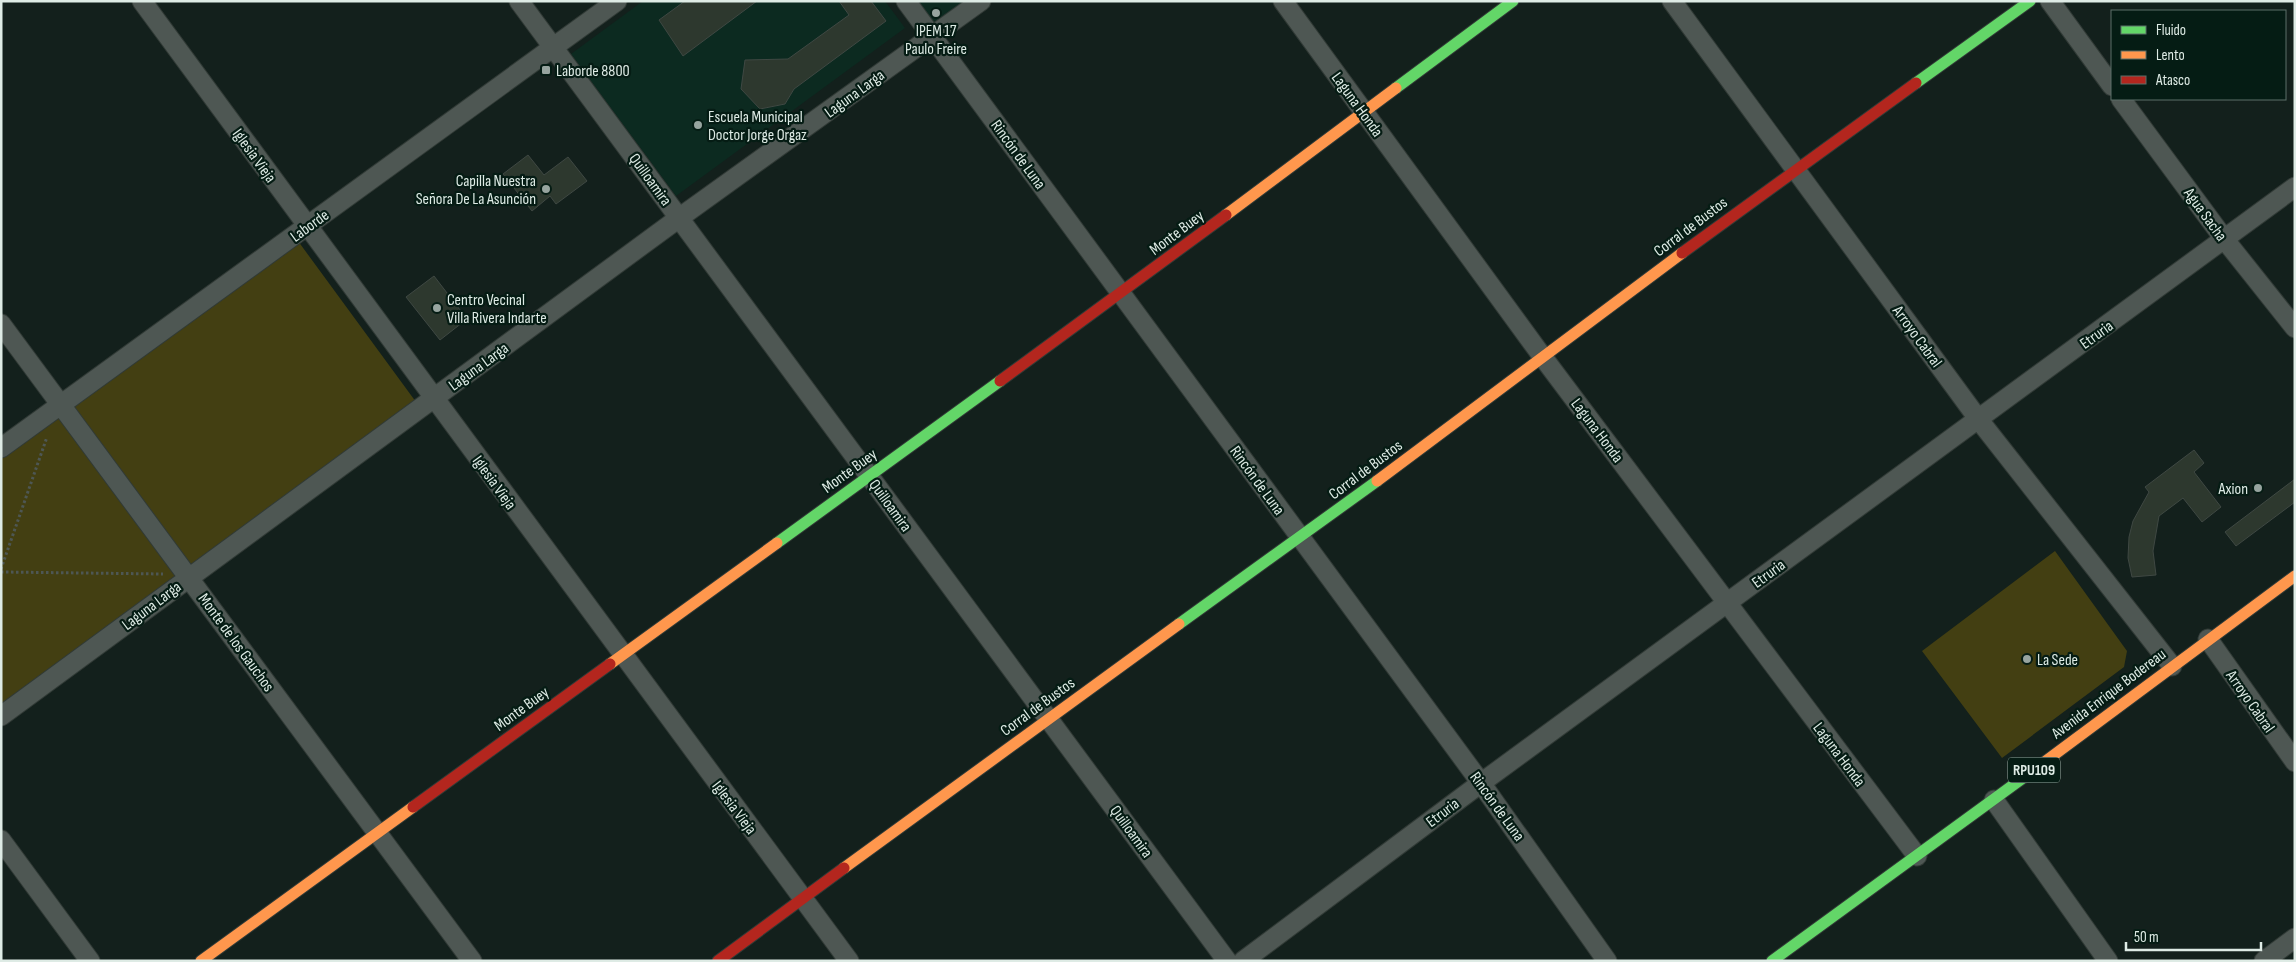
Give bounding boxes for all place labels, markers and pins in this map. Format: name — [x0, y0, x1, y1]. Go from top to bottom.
marker: IPEM 17 Paulo Freire — [930, 7, 942, 19]
place label: IPEM 17 Paulo Freire — [905, 22, 967, 59]
place label: Laborde 8800 — [556, 62, 630, 81]
marker: Laborde 8800 — [540, 64, 552, 76]
place label: Escuela Municipal Doctor Jorge Orgaz — [708, 108, 807, 145]
marker: Escuela Municipal Doctor Jorge Orgaz — [692, 119, 704, 131]
place label: Capilla Nuestra Señora De La Asunción — [416, 172, 536, 209]
marker: Capilla Nuestra Señora De La Asunción — [540, 183, 552, 195]
place label: Centro Vecinal Villa Rivera Indarte — [447, 291, 547, 328]
marker: Centro Vecinal Villa Rivera Indarte — [431, 302, 443, 314]
place label: Axion — [2218, 480, 2248, 499]
marker: Axion — [2252, 482, 2264, 494]
place label: La Sede — [2037, 651, 2078, 670]
marker: La Sede — [2021, 653, 2033, 665]

